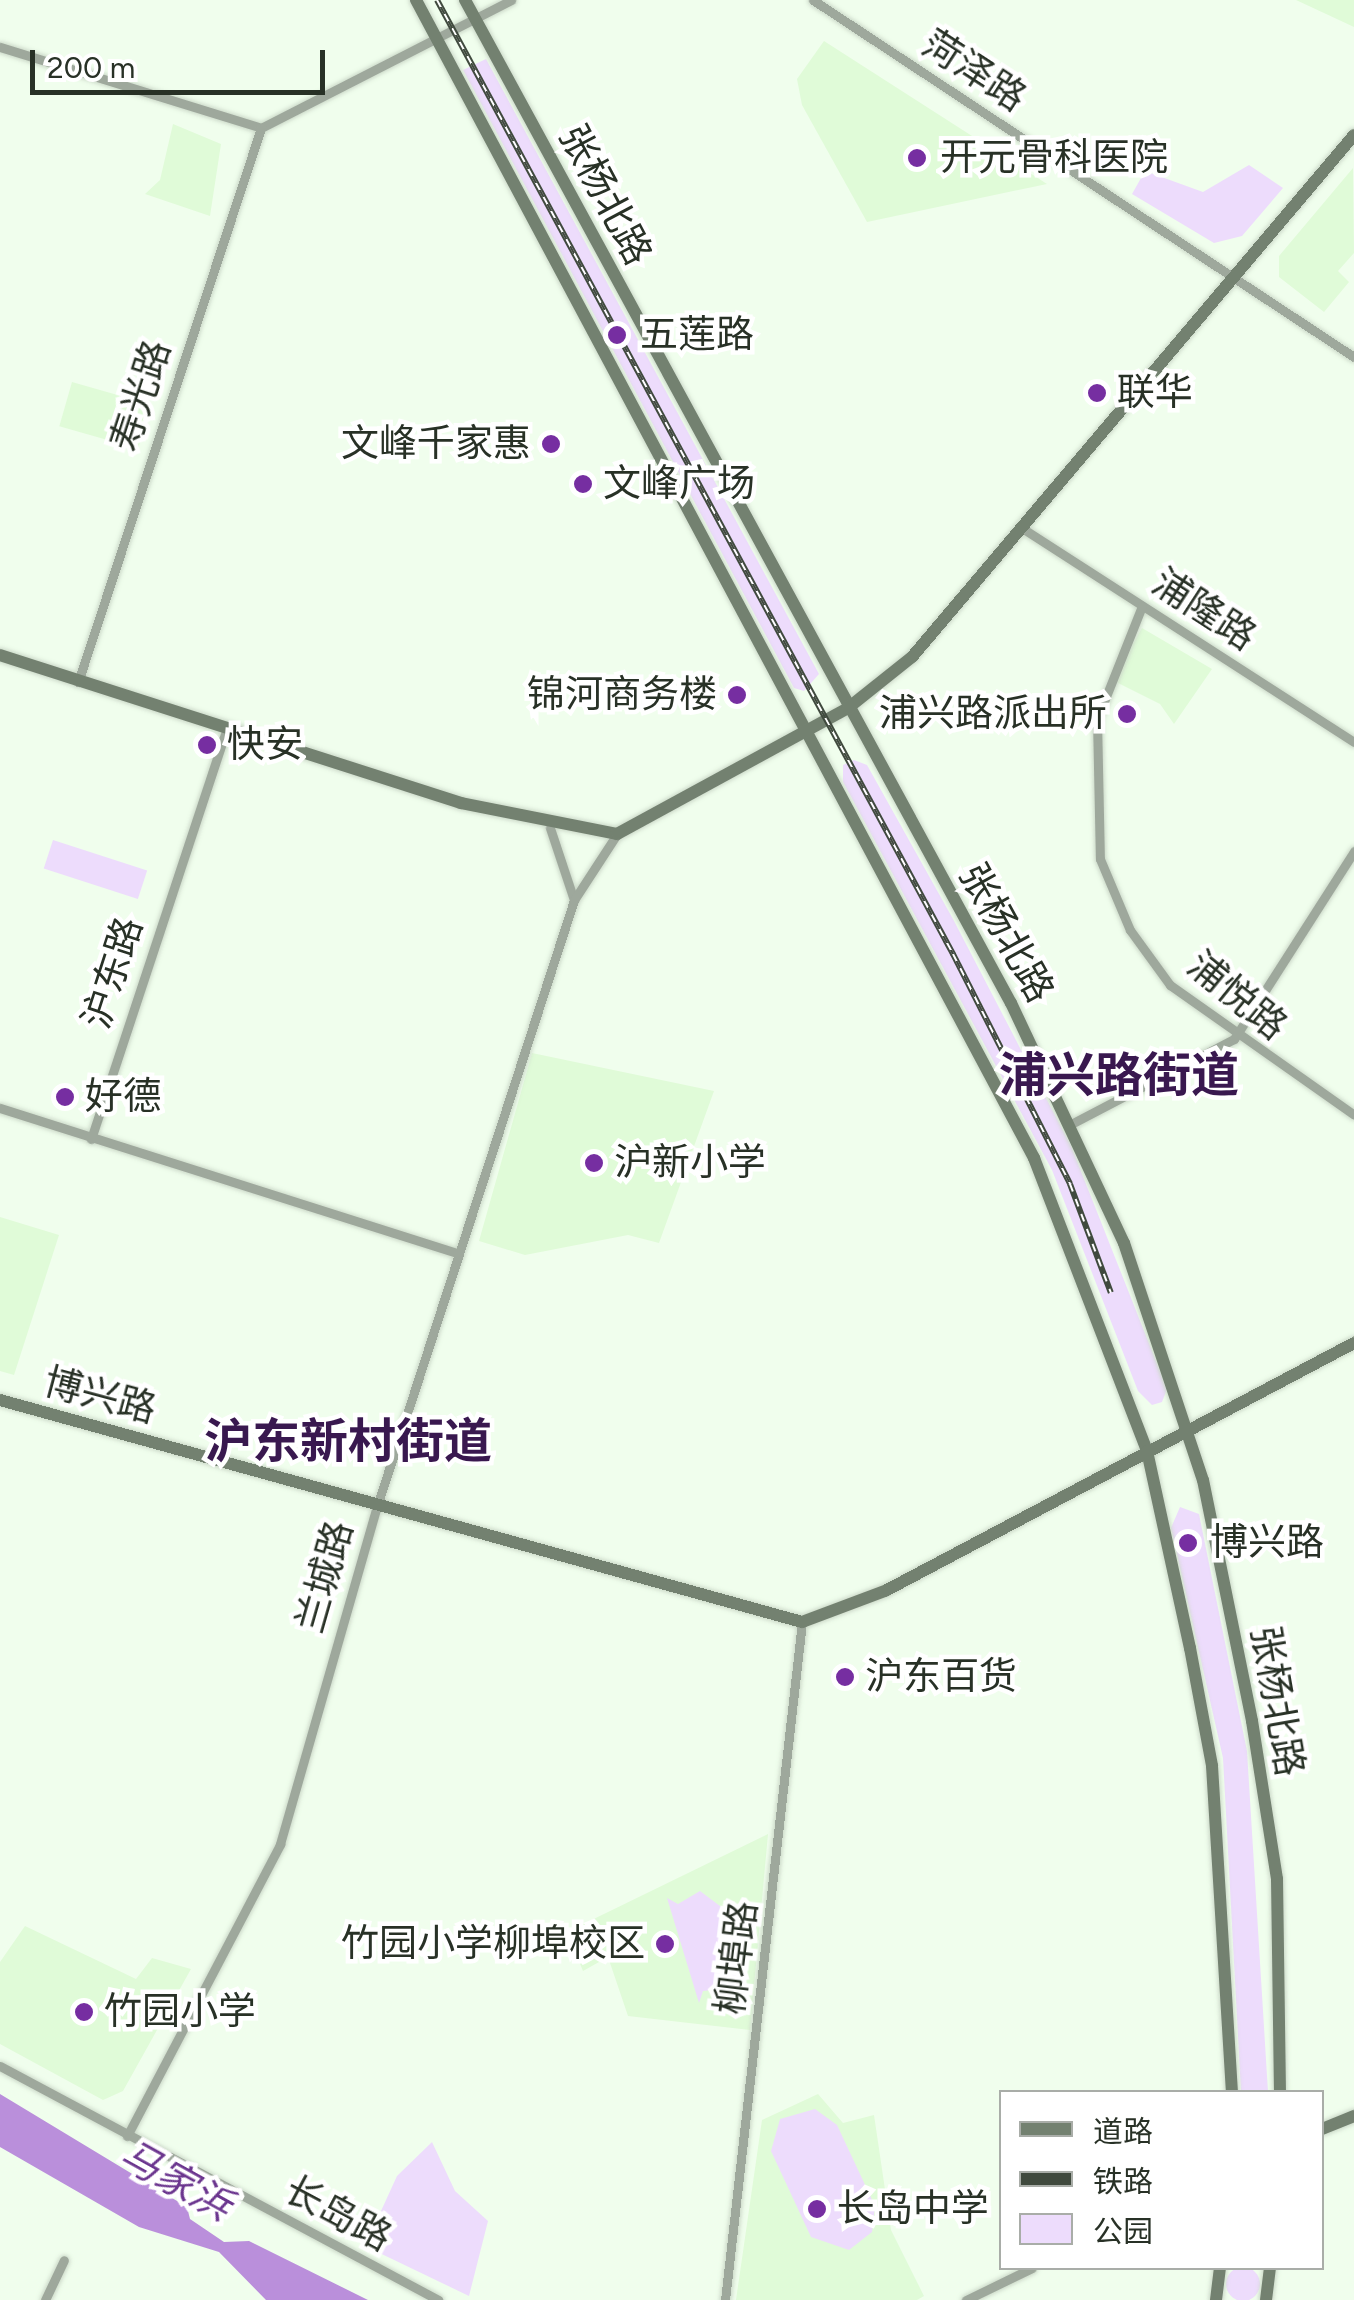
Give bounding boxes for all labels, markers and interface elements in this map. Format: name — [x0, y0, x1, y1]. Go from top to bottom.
street label: 菏泽路 — [914, 21, 1034, 121]
scale bar — [35, 30, 330, 92]
text: 200 m — [47, 49, 135, 86]
street label: 张杨北路 — [549, 117, 661, 273]
place label: 开元骨科医院 — [940, 135, 1168, 181]
marker: 开元骨科医院 — [904, 145, 930, 171]
place label: 五莲路 — [640, 312, 754, 358]
marker: 五莲路 — [604, 322, 630, 348]
street label: 寿光路 — [102, 335, 180, 457]
place label: 联华 — [1117, 370, 1193, 416]
marker: 联华 — [1086, 382, 1108, 404]
place label: 文峰千家惠 — [341, 421, 531, 467]
marker: 文峰千家惠 — [540, 433, 562, 455]
place label: 文峰广场 — [603, 461, 755, 507]
marker: 文峰广场 — [572, 473, 594, 495]
street label: 浦隆路 — [1144, 560, 1264, 660]
place label: 锦河商务楼 — [527, 672, 717, 718]
marker: 锦河商务楼 — [726, 684, 748, 706]
place label: 浦兴路派出所 — [879, 691, 1107, 737]
marker: 浦兴路派出所 — [1116, 703, 1138, 725]
place label: 快安 — [227, 722, 303, 768]
marker: 快安 — [196, 734, 218, 756]
street label: 张杨北路 — [949, 855, 1063, 1011]
street label: 沪东路 — [74, 912, 152, 1034]
street label: 浦悦路 — [1178, 942, 1296, 1050]
district label: 浦兴路街道 — [999, 1047, 1239, 1105]
place label: 好德 — [85, 1074, 161, 1120]
marker: 好德 — [54, 1086, 76, 1108]
place label: 沪新小学 — [614, 1140, 766, 1186]
marker: 沪新小学 — [583, 1152, 605, 1174]
street label: 博兴路 — [39, 1359, 161, 1433]
district label: 沪东新村街道 — [204, 1413, 492, 1471]
street label: 兰城路 — [287, 1516, 363, 1638]
place label: 博兴路 — [1210, 1520, 1324, 1566]
marker: 博兴路 — [1175, 1530, 1201, 1556]
street label: 张杨北路 — [1241, 1622, 1313, 1780]
place label: 沪东百货 — [865, 1654, 1017, 1700]
marker: 沪东百货 — [834, 1666, 856, 1688]
street label: 柳埠路 — [707, 1899, 767, 2017]
place label: 竹园小学柳埠校区 — [341, 1921, 645, 1967]
marker: 竹园小学柳埠校区 — [654, 1933, 676, 1955]
place label: 竹园小学 — [104, 1989, 256, 2035]
marker: 竹园小学 — [73, 2001, 95, 2023]
legend — [999, 2090, 1324, 2270]
text: 道路 — [1093, 2113, 1153, 2150]
water label: 马家浜 — [112, 2130, 240, 2230]
text: 铁路 — [1093, 2163, 1153, 2200]
street label: 长岛路 — [277, 2167, 399, 2261]
place label: 长岛中学 — [837, 2186, 989, 2232]
marker: 长岛中学 — [806, 2198, 828, 2220]
text: 公园 — [1093, 2213, 1153, 2250]

